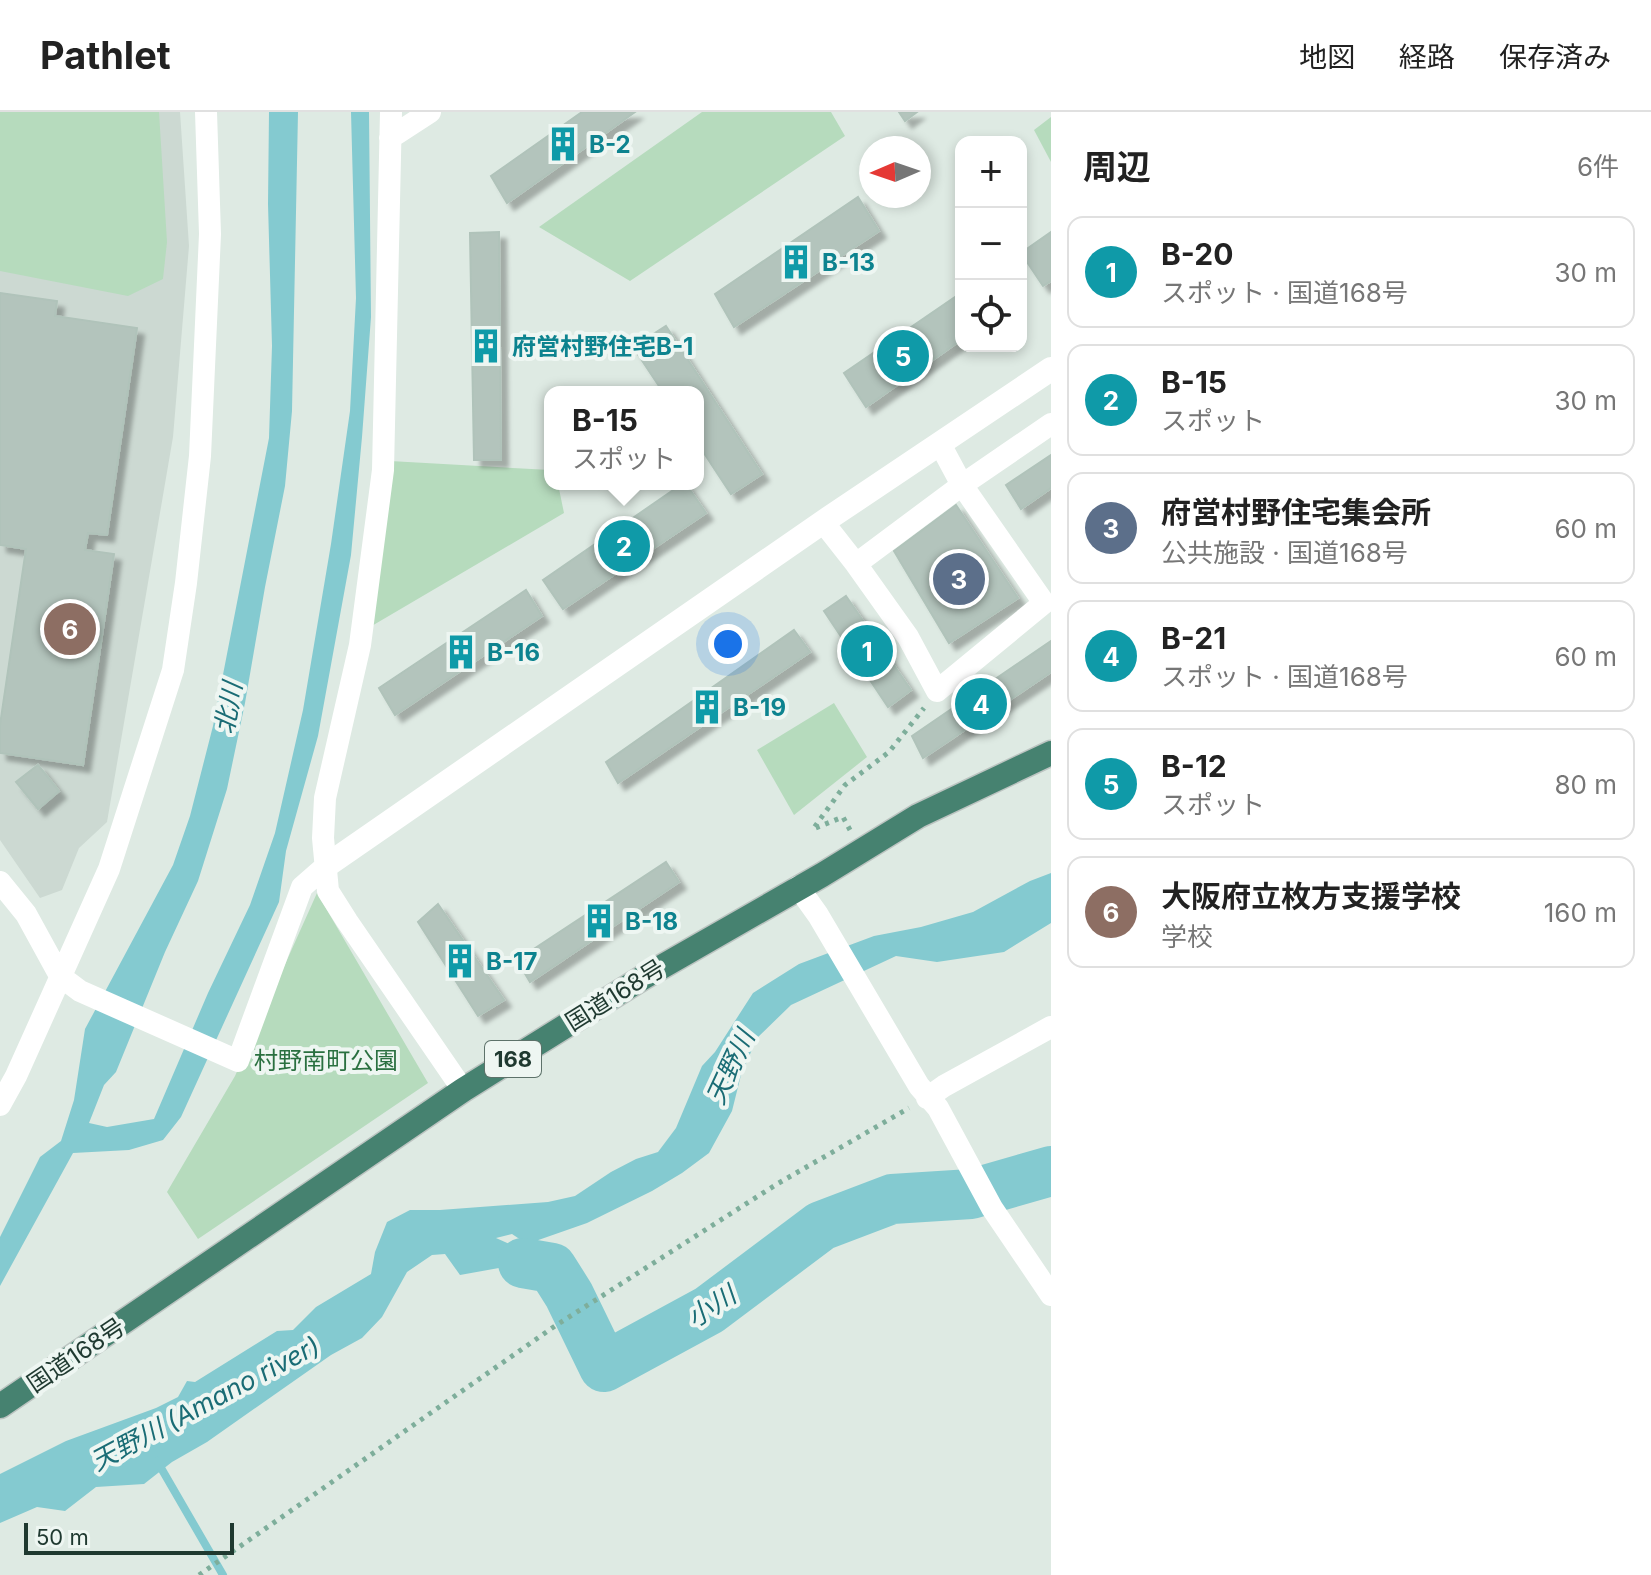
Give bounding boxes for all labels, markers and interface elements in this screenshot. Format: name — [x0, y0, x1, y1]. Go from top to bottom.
text: Pathlet — [40, 32, 171, 78]
text: 地図 — [1299, 40, 1355, 74]
text: 経路 — [1399, 40, 1455, 74]
text: 保存済み — [1499, 40, 1611, 74]
building icon: B-2 — [544, 125, 582, 163]
place label: B-2 — [589, 130, 631, 159]
north arrow — [859, 136, 931, 208]
map controls — [955, 136, 1027, 352]
button: + — [955, 136, 1027, 208]
text: 周辺 — [1083, 146, 1151, 187]
text: 6件 — [1577, 151, 1619, 182]
button: − — [955, 208, 1027, 280]
text: B-20 — [1161, 236, 1233, 272]
building icon: B-13 — [777, 243, 815, 281]
place label: B-13 — [822, 248, 875, 277]
text: 1 — [1105, 257, 1117, 288]
text: 30 m — [1554, 257, 1617, 288]
text: スポット · 国道168号 — [1161, 277, 1408, 308]
button: locate — [955, 280, 1027, 352]
pin: 5 — [877, 326, 929, 386]
building icon: 府営村野住宅B-1 — [467, 327, 505, 365]
place label: 府営村野住宅B-1 — [512, 332, 693, 361]
text: B-15 — [1161, 364, 1227, 400]
text: 2 — [1103, 385, 1119, 416]
text: 30 m — [1554, 385, 1617, 416]
popup — [544, 386, 704, 490]
text: B-15 — [572, 402, 638, 438]
text: スポット — [1161, 405, 1265, 436]
text: スポット — [572, 443, 676, 474]
text: 府営村野住宅集会所 — [1161, 494, 1431, 530]
text: 3 — [1103, 513, 1119, 544]
text: 60 m — [1554, 513, 1617, 544]
pin: 2 — [598, 516, 650, 576]
text: 公共施設 · 国道168号 — [1161, 537, 1408, 568]
pin: 3 — [933, 549, 985, 609]
pin: 6 — [44, 599, 96, 659]
text: B-21 — [1161, 620, 1226, 656]
pin: 1 — [841, 621, 893, 681]
your location — [708, 624, 748, 664]
building icon: B-16 — [442, 633, 480, 671]
place label: B-16 — [487, 638, 540, 667]
text: 4 — [1102, 641, 1120, 672]
text: 60 m — [1554, 641, 1617, 672]
text: スポット · 国道168号 — [1161, 661, 1408, 692]
pin: 4 — [955, 674, 1007, 734]
water label: 北川 — [208, 677, 248, 736]
building icon: B-19 — [688, 688, 726, 726]
place label: B-19 — [733, 693, 786, 722]
text: B-12 — [1161, 748, 1227, 784]
text: 5 — [1103, 769, 1119, 800]
text: 80 m — [1554, 769, 1617, 800]
text: スポット — [1161, 789, 1265, 820]
text: 大阪府立枚方支援学校 — [1161, 878, 1461, 914]
text: 6 — [1103, 897, 1119, 928]
text: 160 m — [1544, 897, 1617, 928]
building icon: B-18 — [580, 902, 618, 940]
place label: B-18 — [625, 907, 678, 936]
text: 学校 — [1161, 921, 1213, 952]
building icon: B-17 — [441, 942, 479, 980]
place label: B-17 — [486, 947, 537, 976]
street label: 国道168号 — [560, 953, 670, 1037]
water label: 天野川 — [699, 1022, 762, 1109]
road number: 168 — [485, 1041, 541, 1077]
park label: 村野南町公園 — [254, 1046, 398, 1075]
water label: 小川 — [681, 1277, 744, 1333]
street label: 国道168号 — [22, 1312, 130, 1398]
water label: 天野川 (Amano river) — [85, 1330, 325, 1476]
scale bar — [24, 1519, 234, 1555]
text: 50 m — [36, 1524, 89, 1550]

